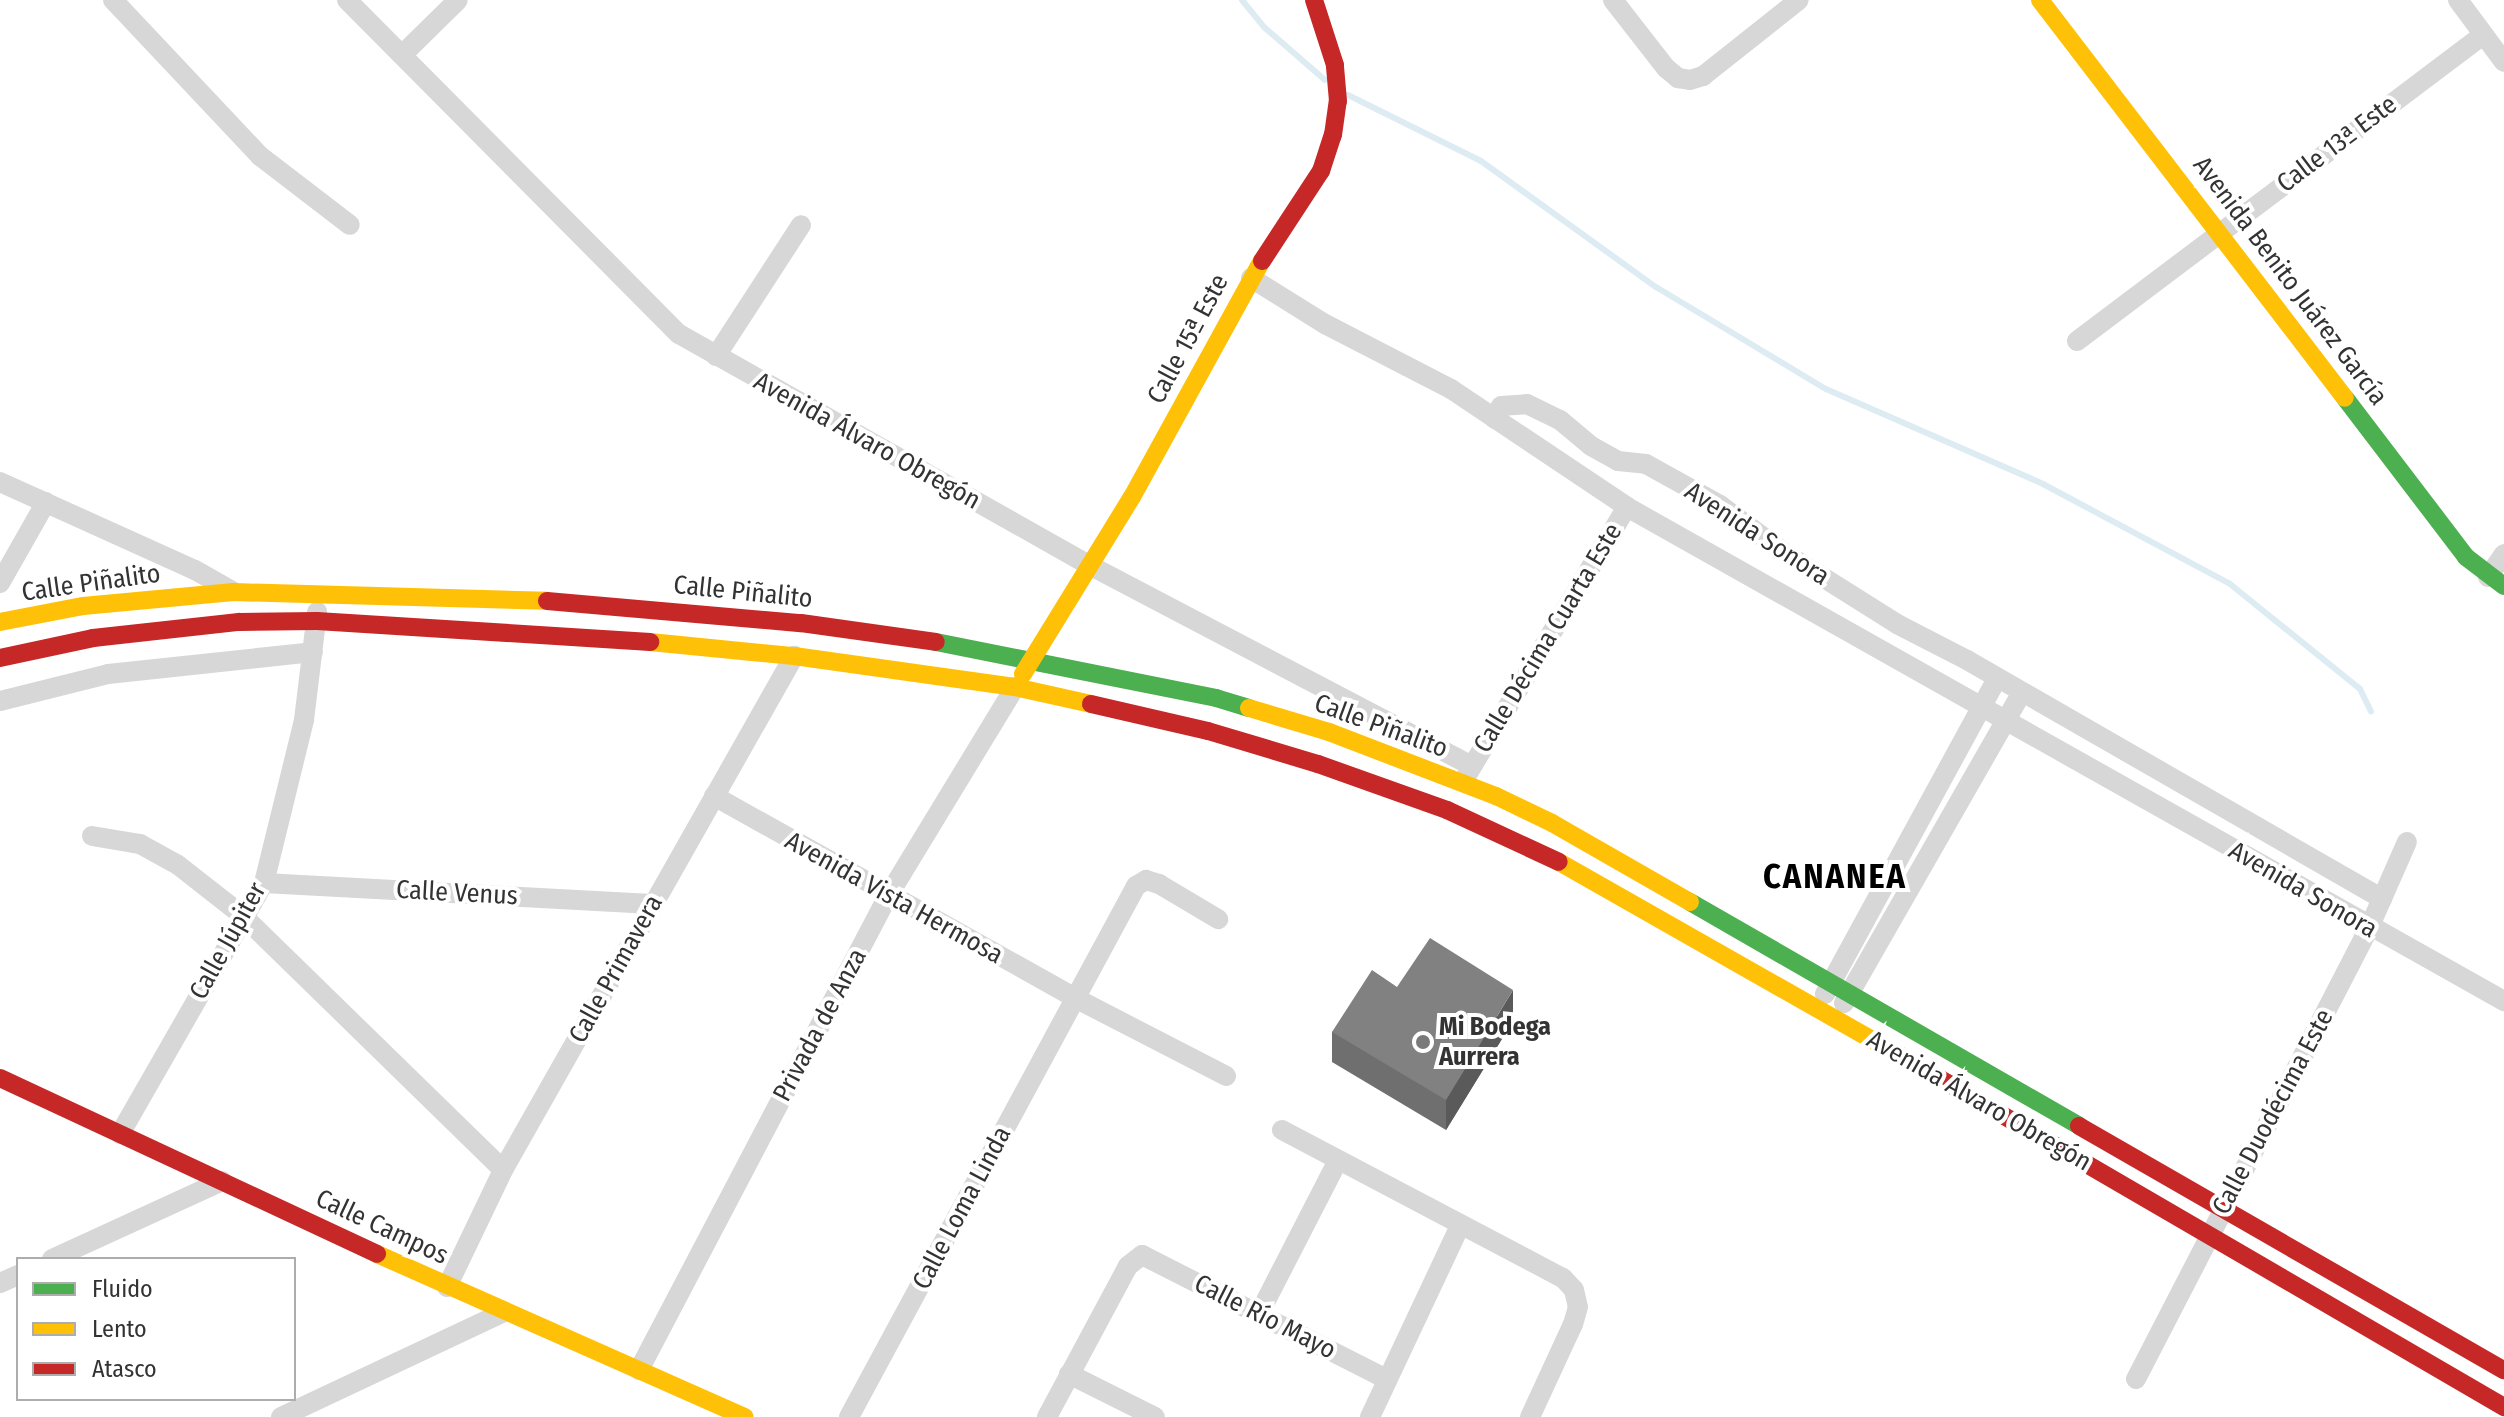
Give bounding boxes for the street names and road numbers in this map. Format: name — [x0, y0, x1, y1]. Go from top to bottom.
street label: Calle 13ª Este — [2271, 89, 2403, 199]
street label: Avenida Benito Juárez García — [2186, 150, 2394, 412]
street label: Calle 15ª Este — [1141, 269, 1235, 409]
street label: Avenida Álvaro Obregón — [748, 366, 986, 516]
street label: Avenida Sonora — [1679, 476, 1835, 592]
street label: Calle Décima Cuarta Este — [1467, 518, 1629, 758]
street label: Calle Piñalito — [20, 558, 162, 608]
street label: Calle Piñalito — [672, 569, 814, 615]
street label: Calle Piñalito — [1310, 687, 1452, 765]
street label: Avenida Vista Hermosa — [780, 825, 1008, 971]
street label: Avenida Sonora — [2223, 835, 2383, 945]
street label: Calle Venus — [395, 874, 519, 912]
street label: Calle Júpiter — [183, 877, 273, 1005]
street label: Calle Primavera — [563, 890, 669, 1048]
street label: Privada de Anza — [767, 943, 873, 1107]
street label: Calle Duodécima Este — [2206, 1004, 2340, 1220]
street label: Avenida Álvaro Obregón — [1861, 1024, 2097, 1178]
street label: Calle Loma Linda — [906, 1121, 1018, 1295]
street label: Calle Campos — [311, 1183, 453, 1271]
street label: Calle Río Mayo — [1189, 1268, 1341, 1366]

